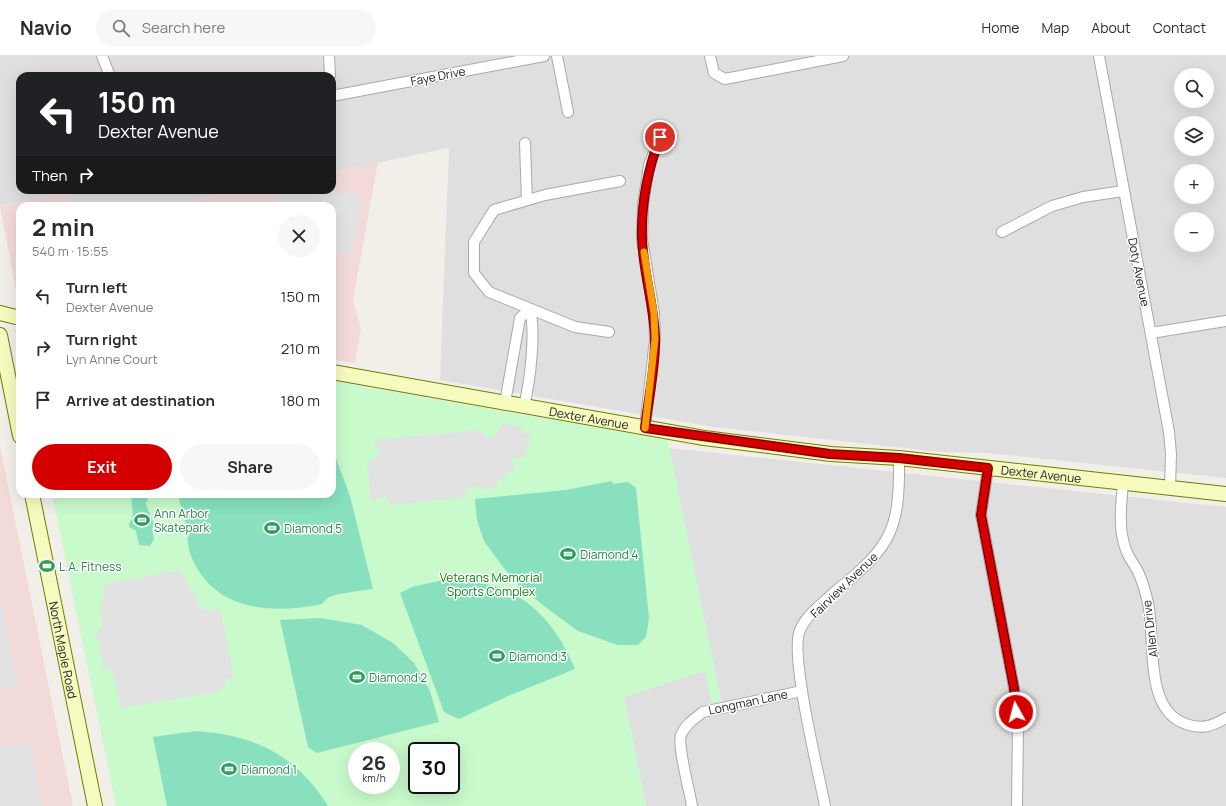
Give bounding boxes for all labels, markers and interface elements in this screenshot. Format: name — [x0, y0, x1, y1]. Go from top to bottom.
search box — [96, 10, 376, 46]
text: Navio — [20, 15, 72, 41]
icon: search — [110, 17, 132, 39]
text: Search here — [142, 17, 225, 38]
text: Home — [982, 18, 1019, 37]
text: Map — [1041, 18, 1069, 37]
text: About — [1091, 18, 1131, 37]
text: Contact — [1153, 18, 1206, 37]
street label: Faye Drive — [409, 62, 467, 90]
map controls — [1174, 68, 1214, 252]
button: search — [1174, 68, 1214, 108]
text: 150 m — [98, 83, 176, 121]
icon: left — [32, 88, 84, 140]
button: layers — [1174, 116, 1214, 156]
text: Dexter Avenue — [98, 119, 219, 143]
pin — [643, 120, 677, 154]
icon: arrive — [649, 126, 671, 148]
icon: right — [75, 164, 97, 186]
button: + — [1174, 164, 1214, 204]
text: Then — [32, 165, 67, 186]
text: 2 min — [32, 210, 94, 243]
button: − — [1174, 212, 1214, 252]
button: close — [278, 215, 320, 257]
street label: Doty Avenue — [1124, 236, 1154, 308]
text: 540 m · 15:55 — [32, 242, 108, 260]
text: Turn left — [66, 277, 128, 298]
icon: left — [32, 285, 54, 307]
text: 150 m — [281, 286, 320, 307]
text: Dexter Avenue — [66, 298, 153, 316]
text: Turn right — [66, 329, 137, 350]
icon: right — [32, 337, 54, 359]
text: 210 m — [281, 338, 320, 359]
text: Lyn Anne Court — [66, 350, 158, 368]
icon: arrive — [32, 389, 54, 411]
text: Arrive at destination — [66, 390, 215, 411]
text: 180 m — [281, 390, 320, 411]
street label: Dexter Avenue — [548, 402, 630, 433]
button: Exit — [32, 444, 172, 490]
button: Share — [180, 444, 320, 490]
street label: Dexter Avenue — [1000, 461, 1082, 487]
place label: Ann Arbor Skatepark — [154, 505, 211, 536]
sports icon: Ann Arbor Skatepark — [133, 511, 151, 529]
sports icon: Diamond 5 — [263, 519, 281, 537]
place label: Diamond 5 — [284, 520, 342, 537]
sports icon: Diamond 4 — [559, 545, 577, 563]
place label: Diamond 4 — [580, 546, 638, 563]
street label: Fairview Avenue — [806, 548, 882, 622]
sports icon: L.A. Fitness — [38, 557, 56, 575]
place label: L.A. Fitness — [59, 558, 122, 575]
park label: Veterans Memorial Sports Complex — [440, 569, 542, 600]
street label: Allen Drive — [1138, 599, 1162, 659]
street label: North Maple Road — [45, 600, 82, 700]
sports icon: Diamond 3 — [488, 647, 506, 665]
place label: Diamond 3 — [509, 648, 567, 665]
sports icon: Diamond 2 — [348, 668, 366, 686]
place label: Diamond 2 — [369, 669, 427, 686]
street label: Longman Lane — [707, 685, 789, 719]
position arrow — [995, 691, 1037, 733]
speed limit sign: 30 — [408, 742, 460, 794]
text: 26 — [362, 749, 386, 776]
sports icon: Diamond 1 — [220, 760, 238, 778]
place label: Diamond 1 — [241, 761, 297, 778]
text: km/h — [362, 771, 386, 785]

